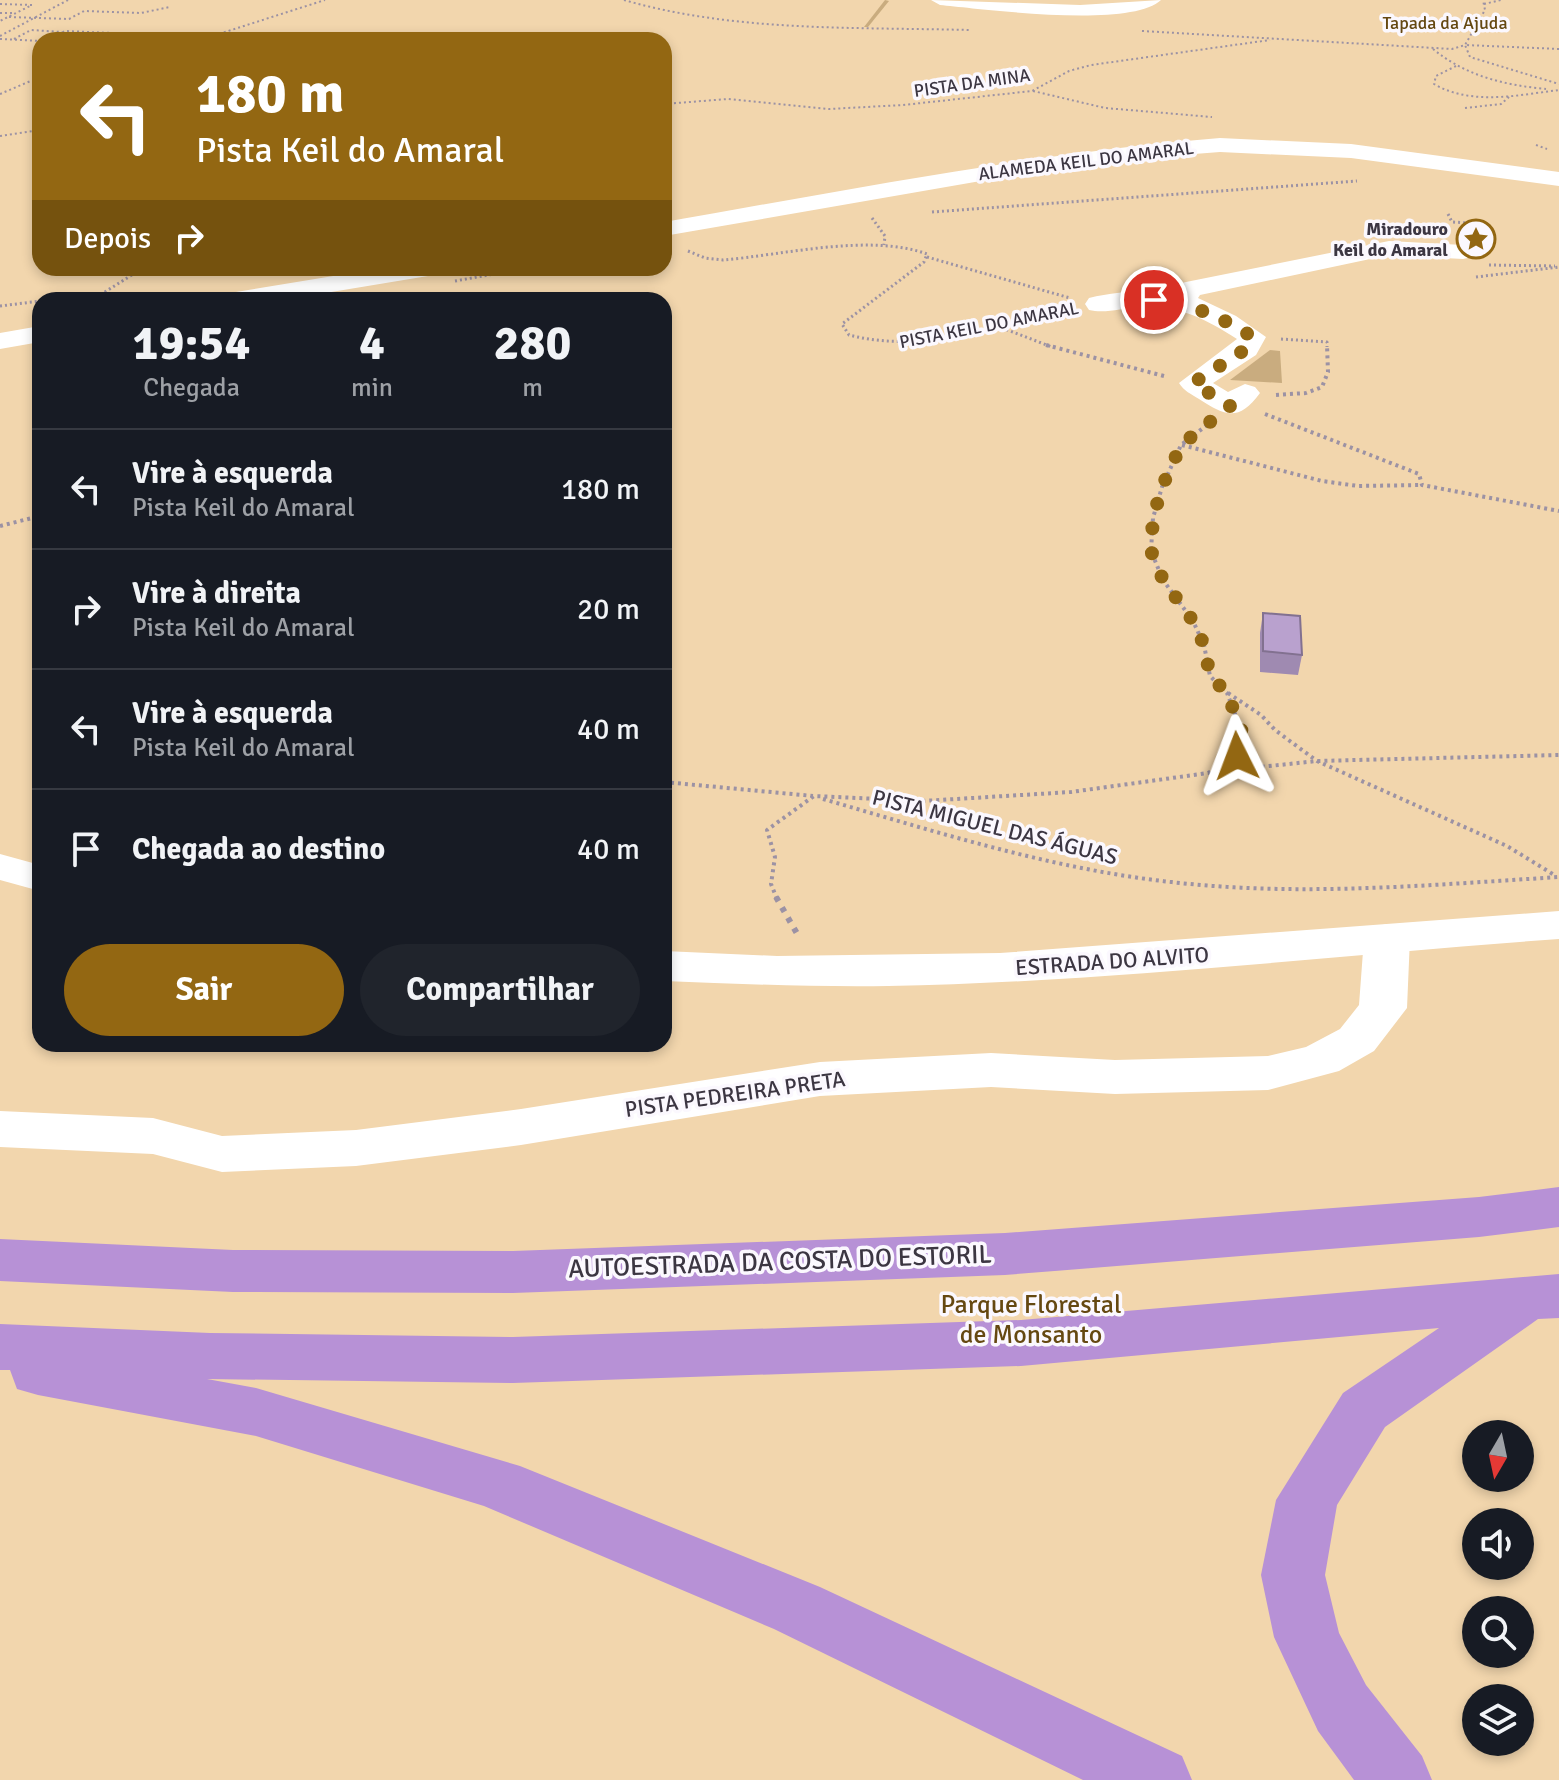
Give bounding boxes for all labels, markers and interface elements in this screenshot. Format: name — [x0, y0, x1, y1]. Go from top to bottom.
park label: Tapada da Ajuda — [1382, 12, 1508, 34]
text: 180 m — [196, 59, 344, 128]
icon: left — [64, 64, 168, 168]
street label: PISTA DA MINA — [912, 64, 1032, 102]
text: Pista Keil do Amaral — [196, 128, 504, 173]
street label: ALAMEDA KEIL DO AMARAL — [977, 137, 1195, 185]
icon: right — [167, 216, 211, 260]
place label: Miradouro Keil do Amaral — [1333, 218, 1448, 261]
place icon: Miradouro Keil do Amaral — [1455, 218, 1497, 260]
text: Depois — [64, 220, 151, 257]
pin — [1120, 266, 1188, 334]
icon: arrive — [1132, 278, 1176, 322]
street label: PISTA KEIL DO AMARAL — [897, 297, 1081, 353]
text: 19:54 — [133, 314, 250, 373]
text: 4 — [359, 314, 385, 373]
text: 280 — [494, 314, 571, 373]
text: Chegada — [143, 372, 240, 404]
text: min — [351, 372, 393, 404]
text: m — [522, 372, 543, 404]
text: Vire à esquerda — [132, 455, 333, 492]
icon: left — [64, 467, 108, 511]
text: 180 m — [561, 471, 640, 508]
text: Pista Keil do Amaral — [132, 492, 355, 524]
text: Vire à direita — [132, 575, 301, 612]
icon: right — [64, 587, 108, 631]
text: 20 m — [577, 591, 640, 628]
text: Pista Keil do Amaral — [132, 612, 355, 644]
text: Vire à esquerda — [132, 695, 333, 732]
icon: left — [64, 707, 108, 751]
text: 40 m — [577, 711, 640, 748]
position arrow — [1195, 714, 1279, 798]
text: Pista Keil do Amaral — [132, 732, 355, 764]
street label: PISTA MIGUEL DAS ÁGUAS — [870, 783, 1120, 871]
icon: arrive — [64, 827, 108, 871]
text: Chegada ao destino — [132, 831, 385, 868]
text: 40 m — [577, 831, 640, 868]
street label: ESTRADA DO ALVITO — [1014, 941, 1210, 981]
button: Sair — [64, 944, 344, 1036]
button: Compartilhar — [360, 944, 640, 1036]
street label: PISTA PEDREIRA PRETA — [623, 1065, 847, 1123]
street label: AUTOESTRADA DA COSTA DO ESTORIL — [568, 1239, 992, 1285]
park label: Parque Florestal de Monsanto — [940, 1289, 1122, 1351]
north arrow — [1462, 1420, 1534, 1492]
map controls — [1462, 1420, 1534, 1756]
button: sound — [1462, 1508, 1534, 1580]
button: search — [1462, 1596, 1534, 1668]
button: layers — [1462, 1684, 1534, 1756]

